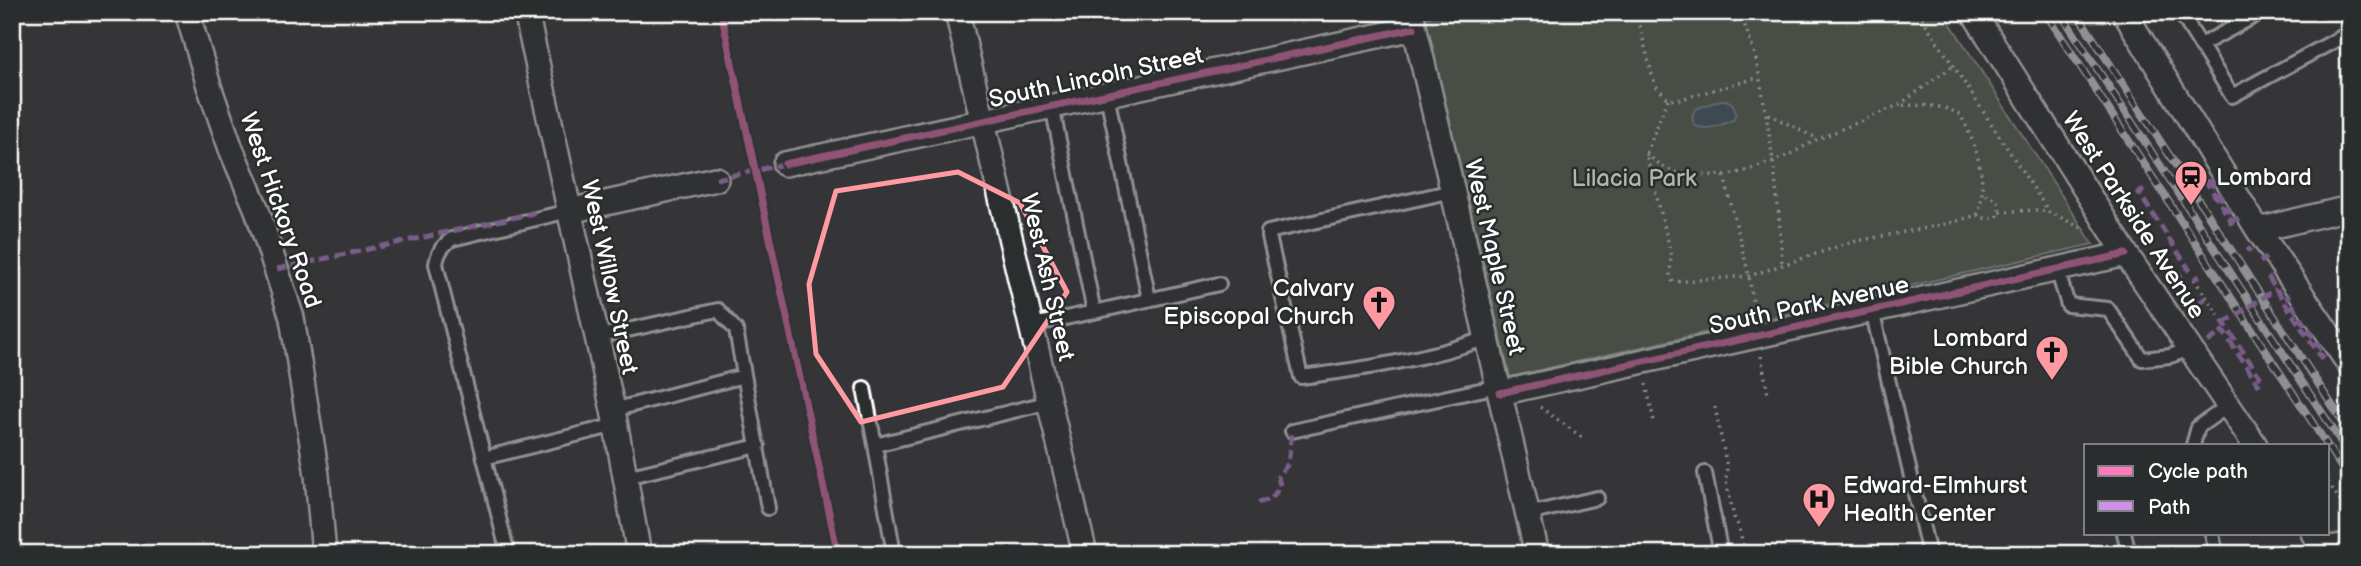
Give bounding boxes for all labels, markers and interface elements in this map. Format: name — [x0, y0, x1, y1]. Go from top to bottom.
street label: South Lincoln Street — [986, 40, 1207, 114]
street label: West Parkside Avenue — [2056, 106, 2211, 324]
street label: West Hickory Road — [233, 108, 328, 312]
street label: West Maple Street — [1458, 156, 1531, 358]
station icon: Lombard — [2172, 158, 2210, 207]
place label: Lombard — [2216, 163, 2312, 192]
park label: Lilacia Park — [1572, 164, 1697, 193]
street label: West Willow Street — [575, 177, 644, 378]
street label: West Ash Street — [1014, 190, 1081, 364]
street label: South Park Avenue — [1707, 270, 1912, 341]
place label: Calvary Episcopal Church — [1163, 274, 1354, 331]
church icon: Calvary Episcopal Church — [1360, 283, 1398, 332]
place label: Lombard Bible Church — [1889, 324, 2028, 381]
church icon: Lombard Bible Church — [2033, 333, 2071, 382]
legend — [2084, 444, 2330, 534]
text: Cycle path — [2148, 459, 2248, 484]
place label: Edward-Elmhurst Health Center — [1843, 471, 2028, 528]
hospital icon: Edward-Elmhurst Health Center — [1800, 480, 1838, 529]
text: Path — [2148, 495, 2190, 520]

